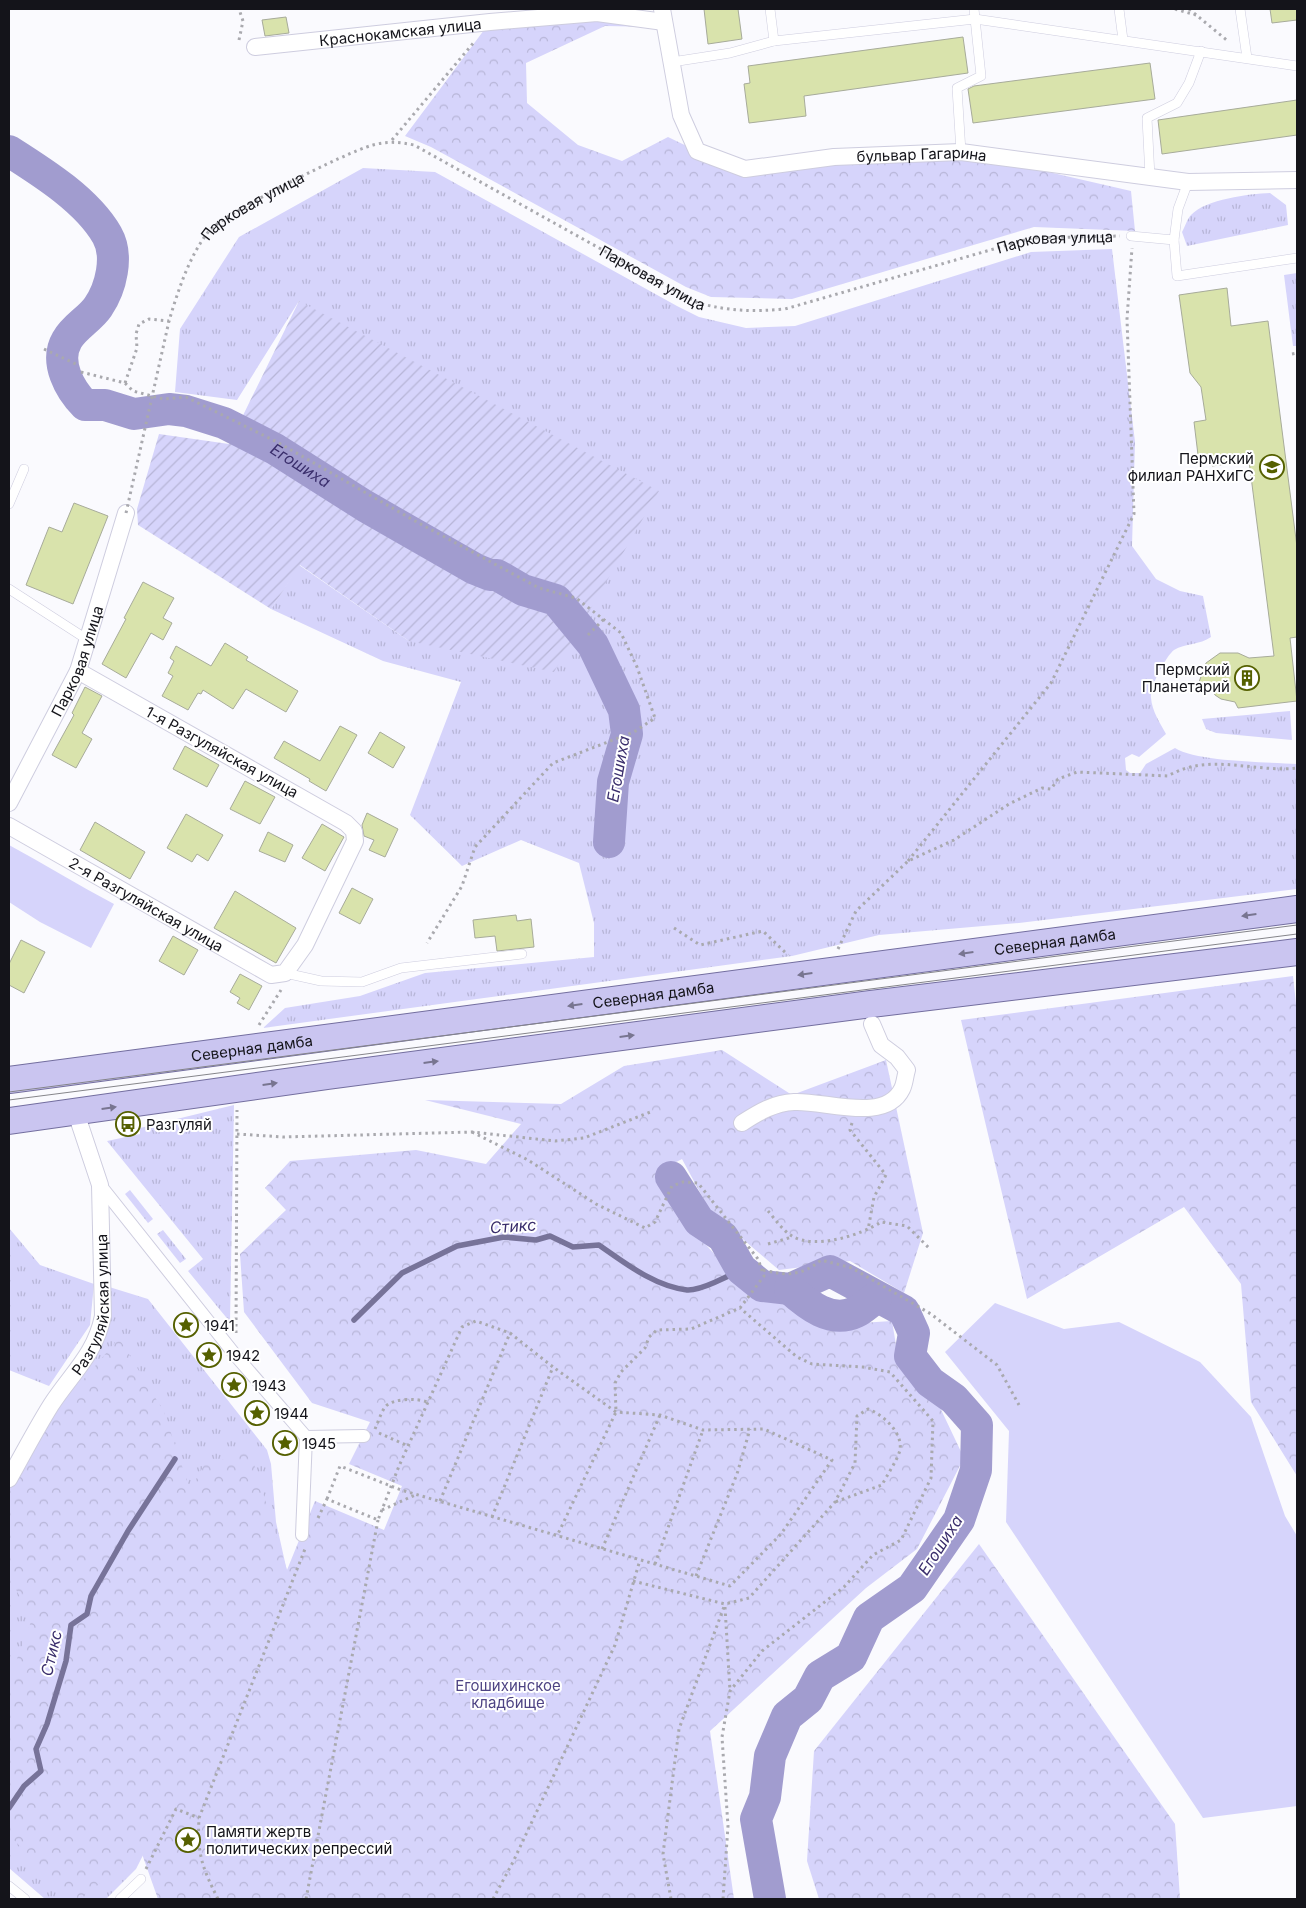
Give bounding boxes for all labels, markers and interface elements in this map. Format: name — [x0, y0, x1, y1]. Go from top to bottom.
street label: Краснокамская улица — [318, 13, 482, 50]
street label: бульвар Гагарина — [856, 143, 988, 166]
street label: Парковая улица — [196, 167, 307, 244]
street label: Парковая улица — [994, 227, 1113, 257]
street label: Парковая улица — [596, 241, 707, 314]
water label: Егошиха — [267, 439, 334, 492]
place label: Пермский филиал РАНХиГС — [1128, 449, 1254, 485]
school or university icon: Пермский филиал РАНХиГС — [1259, 454, 1285, 480]
street label: Парковая улица — [47, 603, 107, 720]
place label: Пермский Планетарий — [1142, 660, 1230, 696]
building icon: Пермский Планетарий — [1234, 665, 1260, 691]
street label: 1-я Разгуляйская улица — [142, 702, 302, 802]
water label: Егошиха — [602, 734, 634, 804]
street label: 2-я Разгуляйская улица — [66, 853, 227, 956]
one-way arrow — [1241, 912, 1257, 920]
street label: Северная дамба — [993, 924, 1117, 959]
one-way arrow — [958, 949, 974, 957]
one-way arrow — [797, 970, 813, 978]
street label: Северная дамба — [591, 977, 715, 1012]
one-way arrow — [566, 1001, 582, 1009]
street label: Северная дамба — [190, 1030, 314, 1065]
one-way arrow — [619, 1032, 635, 1040]
one-way arrow — [423, 1058, 439, 1066]
one-way arrow — [262, 1080, 278, 1088]
one-way arrow — [101, 1104, 117, 1112]
bus stop icon: Разгуляй — [115, 1111, 141, 1137]
place label: Разгуляй — [146, 1115, 212, 1134]
water label: Стикс — [489, 1214, 537, 1238]
street label: Разгуляйская улица — [67, 1234, 113, 1379]
place icon: 1941 — [173, 1312, 199, 1338]
place label: 1941 — [204, 1316, 235, 1335]
place icon: 1942 — [196, 1342, 222, 1368]
place label: 1942 — [226, 1346, 260, 1365]
place icon: 1943 — [221, 1372, 247, 1398]
place label: 1943 — [252, 1376, 286, 1395]
place icon: 1944 — [244, 1400, 270, 1426]
place label: 1944 — [274, 1404, 309, 1423]
place icon: 1945 — [272, 1430, 298, 1456]
place label: 1945 — [302, 1434, 336, 1453]
water label: Егошиха — [913, 1511, 967, 1579]
water label: Стикс — [36, 1628, 66, 1678]
park label: Егошихинское кладбище — [455, 1676, 561, 1712]
place label: Памяти жертв политических репрессий — [206, 1822, 392, 1858]
place icon: Памяти жертв политических репрессий — [175, 1827, 201, 1853]

